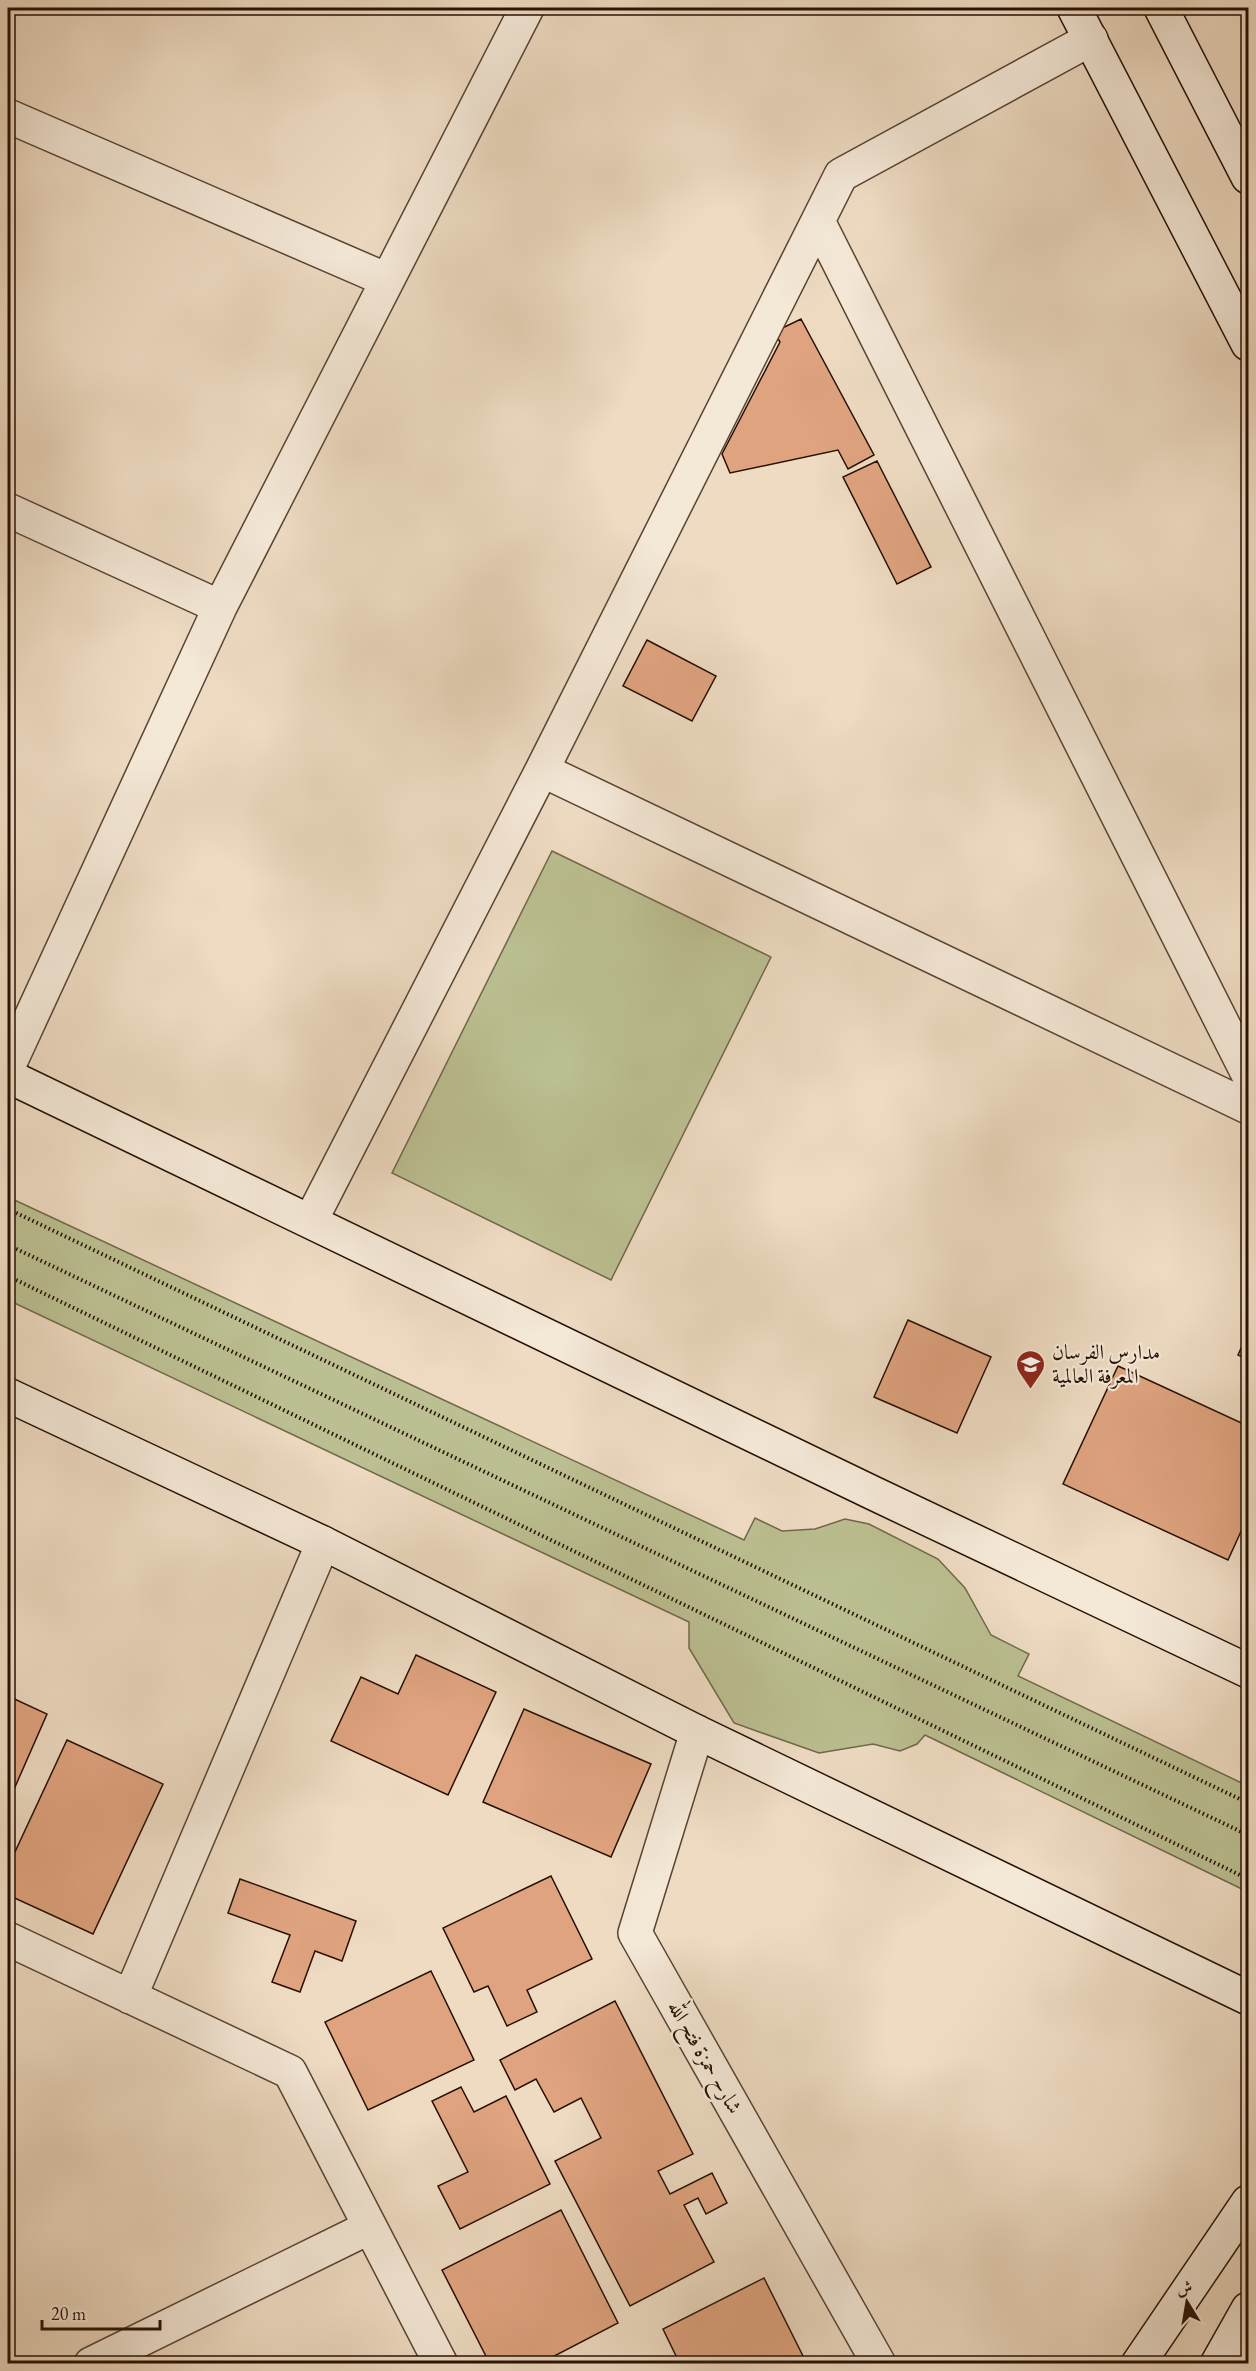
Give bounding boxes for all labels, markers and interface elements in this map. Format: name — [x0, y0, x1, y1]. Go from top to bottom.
place label: مدارس الفرسان المعرفة العالمية — [1052, 1338, 1160, 1389]
school or university icon: مدارس الفرسان المعرفة العالمية — [1015, 1348, 1047, 1390]
street label: شارح حمزة فتح الله — [657, 1994, 751, 2121]
north arrow — [1157, 2272, 1217, 2332]
text: ش — [1174, 2276, 1194, 2300]
scale bar — [42, 2293, 160, 2331]
text: 20 m — [51, 2302, 86, 2325]

